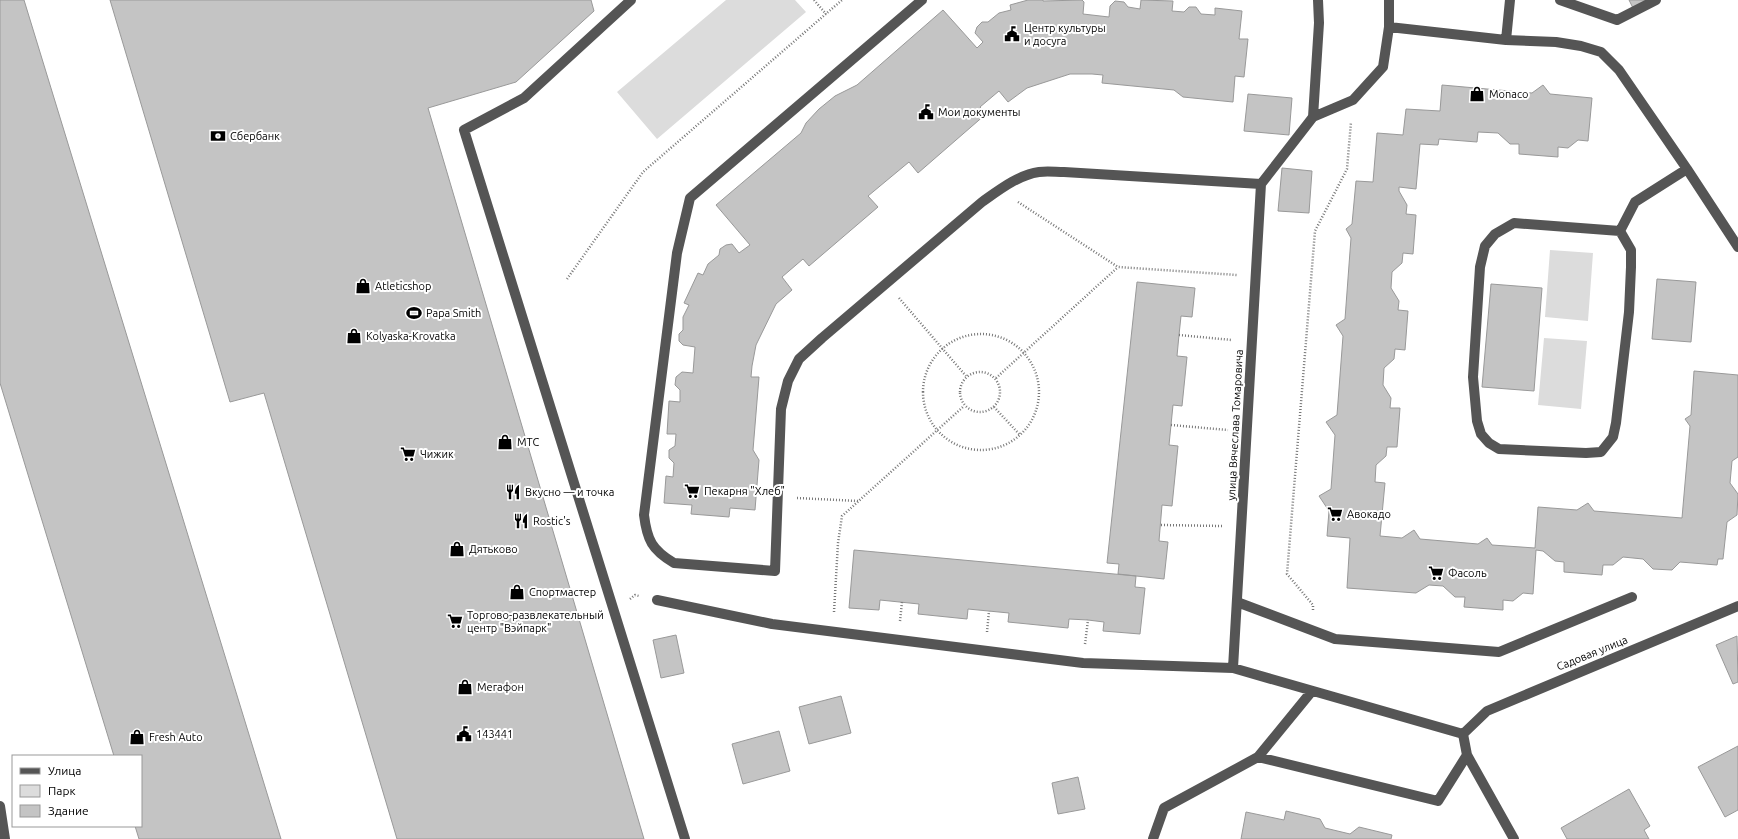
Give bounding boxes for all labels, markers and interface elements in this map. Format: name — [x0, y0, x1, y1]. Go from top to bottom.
place label: Центр культуры и досуга — [1024, 22, 1106, 47]
public building icon: Центр культуры и досуга — [1003, 25, 1021, 43]
shop icon: Monaco — [1468, 85, 1486, 103]
place label: Monaco — [1489, 88, 1528, 100]
public building icon: Мои документы — [917, 103, 935, 121]
place label: Мои документы — [938, 106, 1020, 118]
bank icon: Сбербанк — [209, 127, 227, 145]
place label: Сбербанк — [230, 130, 280, 142]
shop icon: Atleticshop — [354, 277, 372, 295]
place label: Atleticshop — [375, 280, 431, 292]
sports icon: Papa Smith — [405, 304, 423, 322]
place label: Papa Smith — [426, 307, 481, 319]
shop icon: Kolyaska-Krovatka — [345, 327, 363, 345]
place label: Kolyaska-Krovatka — [366, 330, 456, 342]
street label: улица Вячеслава Томаровича — [1225, 349, 1245, 501]
shop icon: МТС — [496, 433, 514, 451]
place label: МТС — [517, 436, 540, 448]
supermarket icon: Чижик — [399, 445, 417, 463]
place label: Чижик — [420, 448, 454, 460]
supermarket icon: Пекарня "Хлеб" — [683, 482, 701, 500]
restaurant icon: Вкусно — и точка — [504, 483, 522, 501]
place label: Пекарня "Хлеб" — [704, 485, 785, 497]
place label: Вкусно — и точка — [525, 486, 614, 498]
supermarket icon: Авокадо — [1326, 505, 1344, 523]
place label: Авокадо — [1347, 508, 1391, 520]
restaurant icon: Rostic's — [512, 512, 530, 530]
place label: Rostic's — [533, 515, 571, 527]
shop icon: Дятьково — [448, 540, 466, 558]
place label: Дятьково — [469, 543, 518, 555]
supermarket icon: Фасоль — [1427, 564, 1445, 582]
place label: Фасоль — [1448, 567, 1487, 579]
shop icon: Спортмастер — [508, 583, 526, 601]
place label: Спортмастер — [529, 586, 596, 598]
place label: Торгово-развлекательный центр "Вэйпарк" — [467, 609, 604, 634]
supermarket icon: Торгово-развлекательный центр "Вэйпарк" — [446, 612, 464, 630]
street label: Садовая улица — [1555, 633, 1629, 673]
shop icon: Мегафон — [456, 678, 474, 696]
place label: Мегафон — [477, 681, 524, 693]
public building icon: 143441 — [455, 725, 473, 743]
shop icon: Fresh Auto — [128, 728, 146, 746]
place label: 143441 — [476, 728, 513, 740]
place label: Fresh Auto — [149, 731, 203, 743]
legend — [12, 755, 142, 827]
text: Улица — [48, 764, 81, 777]
text: Парк — [48, 784, 76, 797]
text: Здание — [48, 804, 89, 817]

